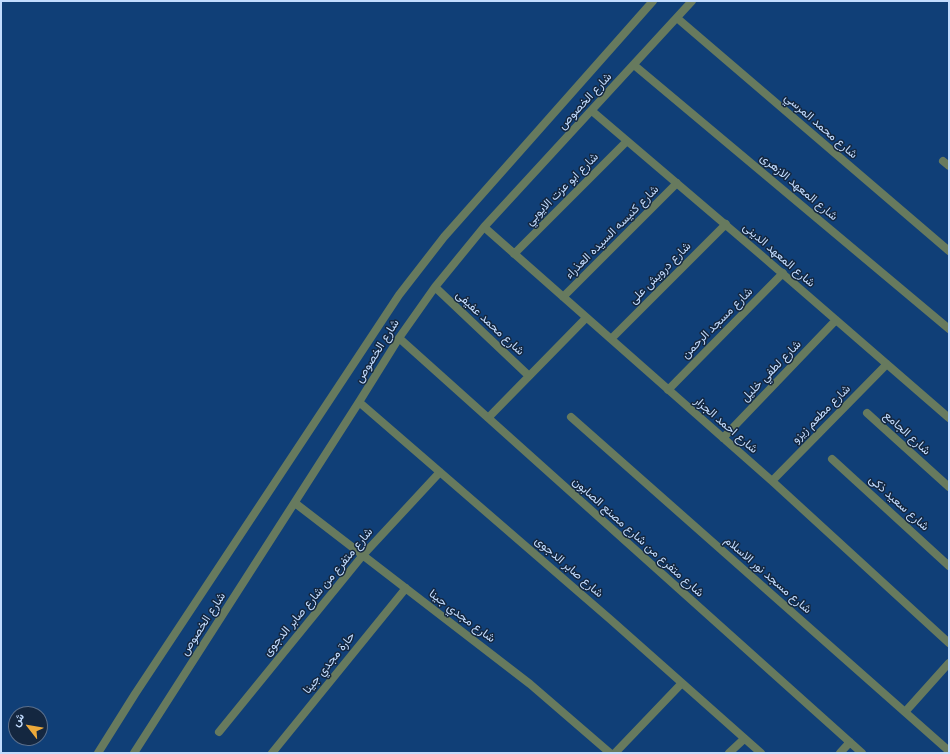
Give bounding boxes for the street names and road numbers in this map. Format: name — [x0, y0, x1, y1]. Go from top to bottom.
street label: شارع الخصوص — [555, 70, 615, 132]
street label: شارع محمد المرسي — [781, 90, 861, 162]
street label: شارع ابو عزت الايوبي — [523, 150, 601, 228]
street label: شارع المعهد الازهرى — [757, 150, 841, 224]
street label: شارع كنيسه السيده العذراء — [562, 182, 662, 282]
street label: شارع المعهد الدينى — [740, 220, 818, 290]
street label: شارع درويش على — [626, 239, 694, 307]
street label: شارع مسجد الرحمن — [678, 284, 756, 362]
street label: شارع محمد عفيفى — [453, 288, 527, 358]
street label: شارع الخصوص — [352, 317, 402, 385]
street label: شارع لطفي خليل — [738, 337, 804, 405]
street label: شارع مطعم زيزو — [789, 382, 853, 446]
street label: شارع احمد الجزار — [691, 394, 761, 456]
street label: شارع الجامع — [880, 408, 934, 458]
street label: شارع سعيد ذكى — [866, 472, 932, 534]
street label: شارع متفرع من شارع مصنع الصابون — [569, 474, 707, 600]
street label: شارع متفرع من شارع صابر الدجوى — [260, 525, 376, 659]
street label: شارع صابر الدجوى — [532, 533, 606, 601]
street label: شارع مسجد نور الاسلام — [722, 533, 814, 617]
street label: شارع مجدي جينا — [426, 586, 498, 646]
street label: شارع الخصوص — [177, 590, 229, 658]
street label: حارة مجدي جينا — [300, 629, 358, 697]

